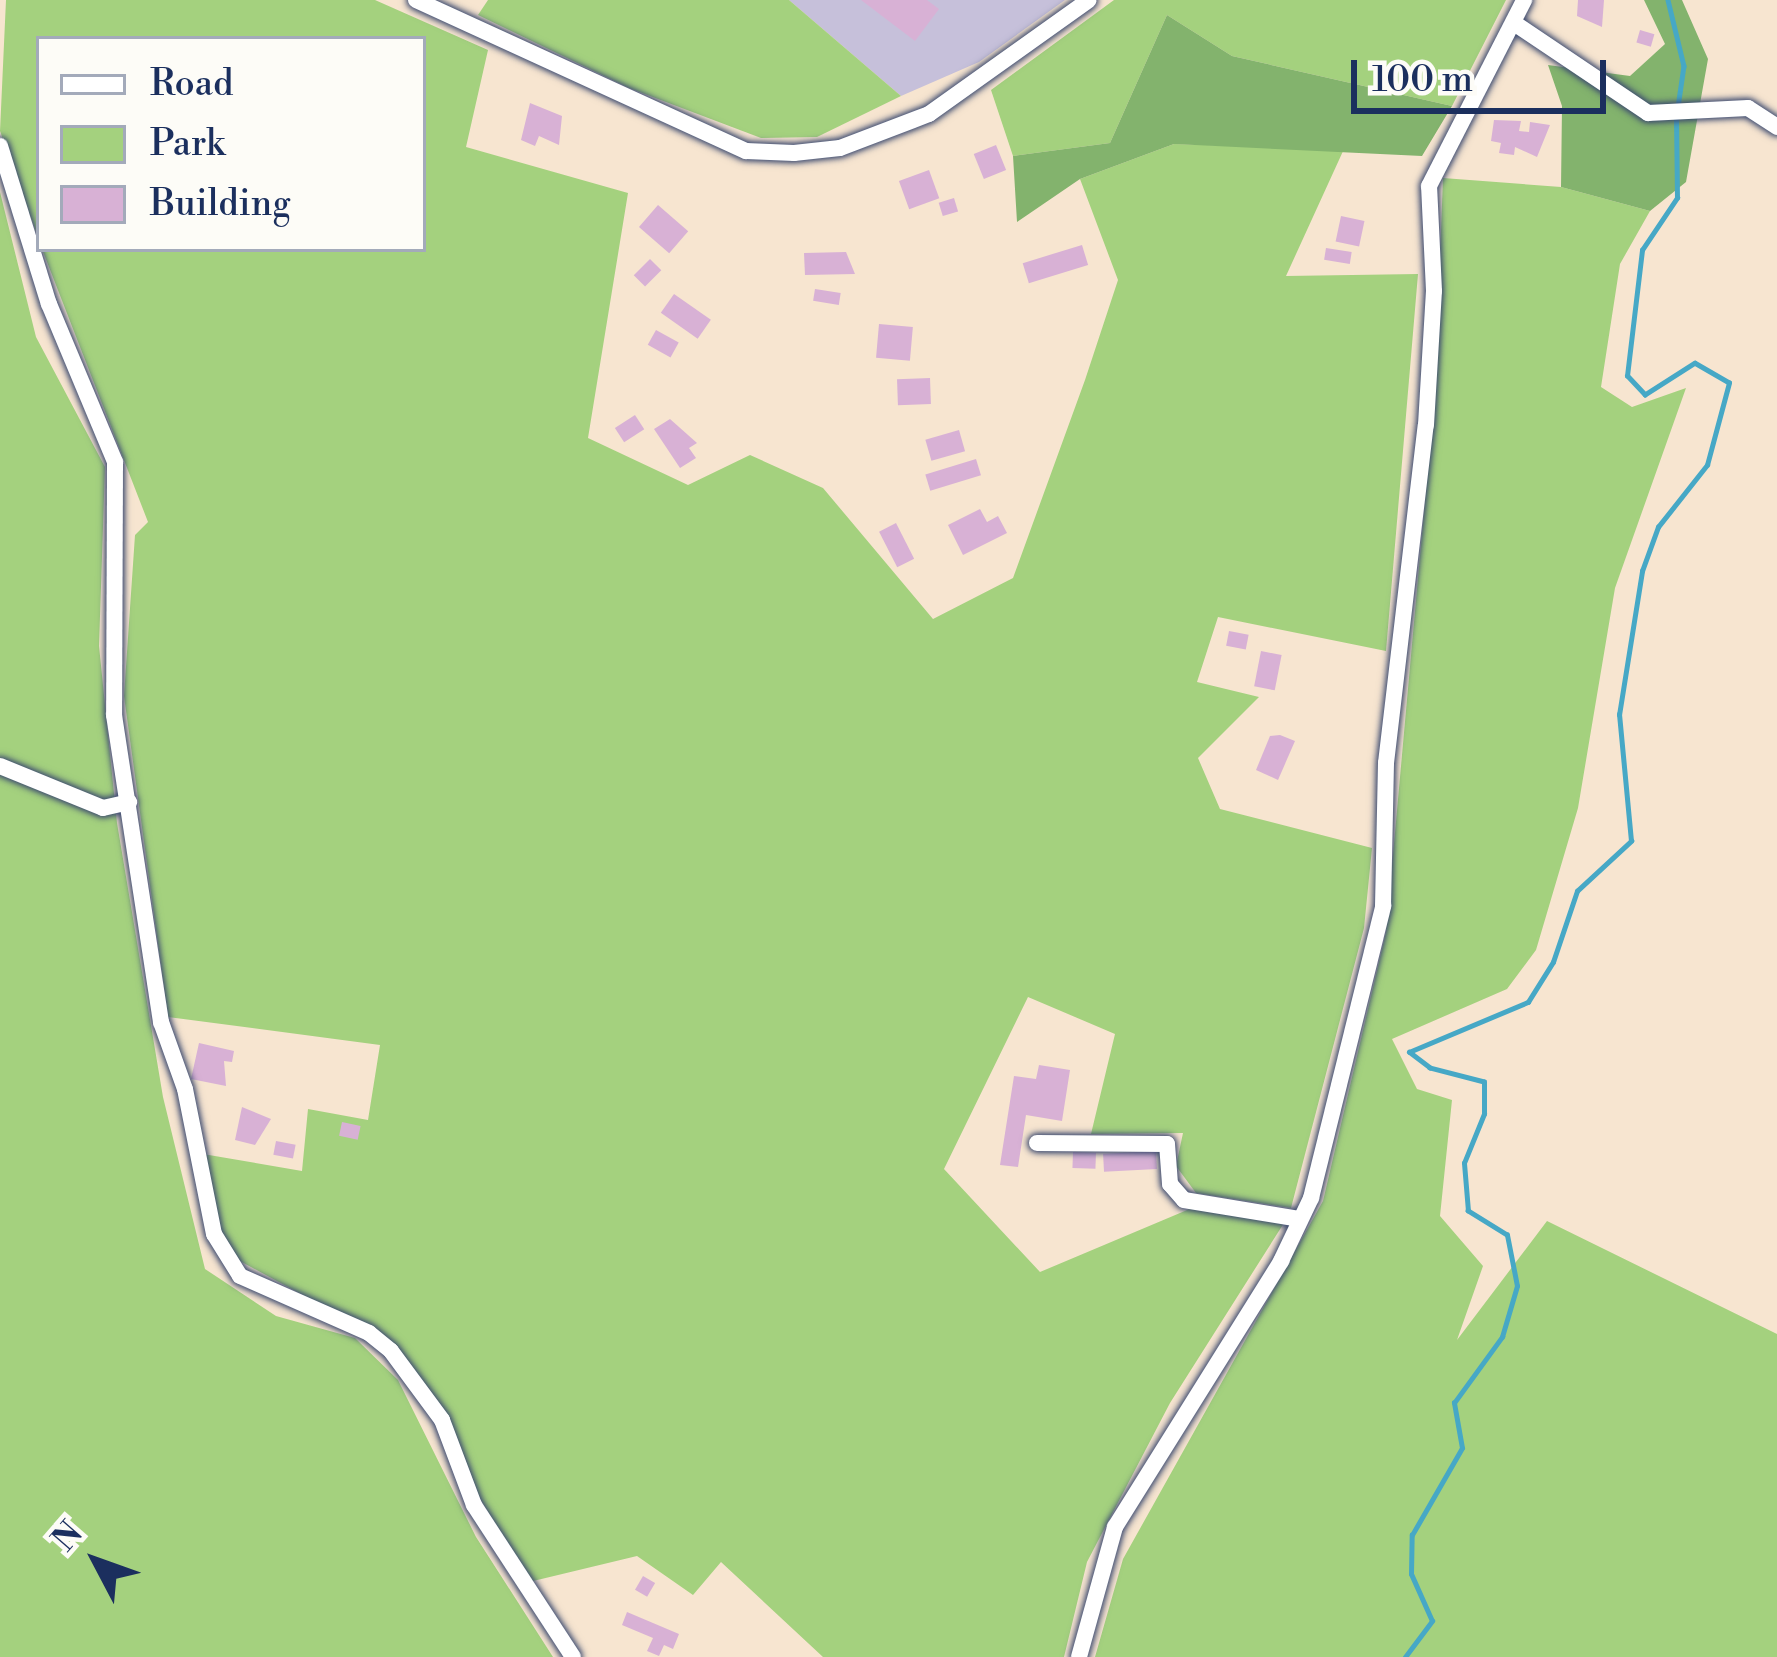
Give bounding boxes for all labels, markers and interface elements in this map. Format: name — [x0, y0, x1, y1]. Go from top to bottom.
legend — [36, 36, 426, 252]
scale bar — [1357, 36, 1612, 110]
text: 100 m — [1372, 58, 1473, 103]
text: Road — [150, 62, 233, 107]
text: Park — [150, 122, 225, 167]
text: Building — [150, 182, 291, 227]
north arrow — [36, 1501, 156, 1621]
text: N — [44, 1514, 92, 1560]

